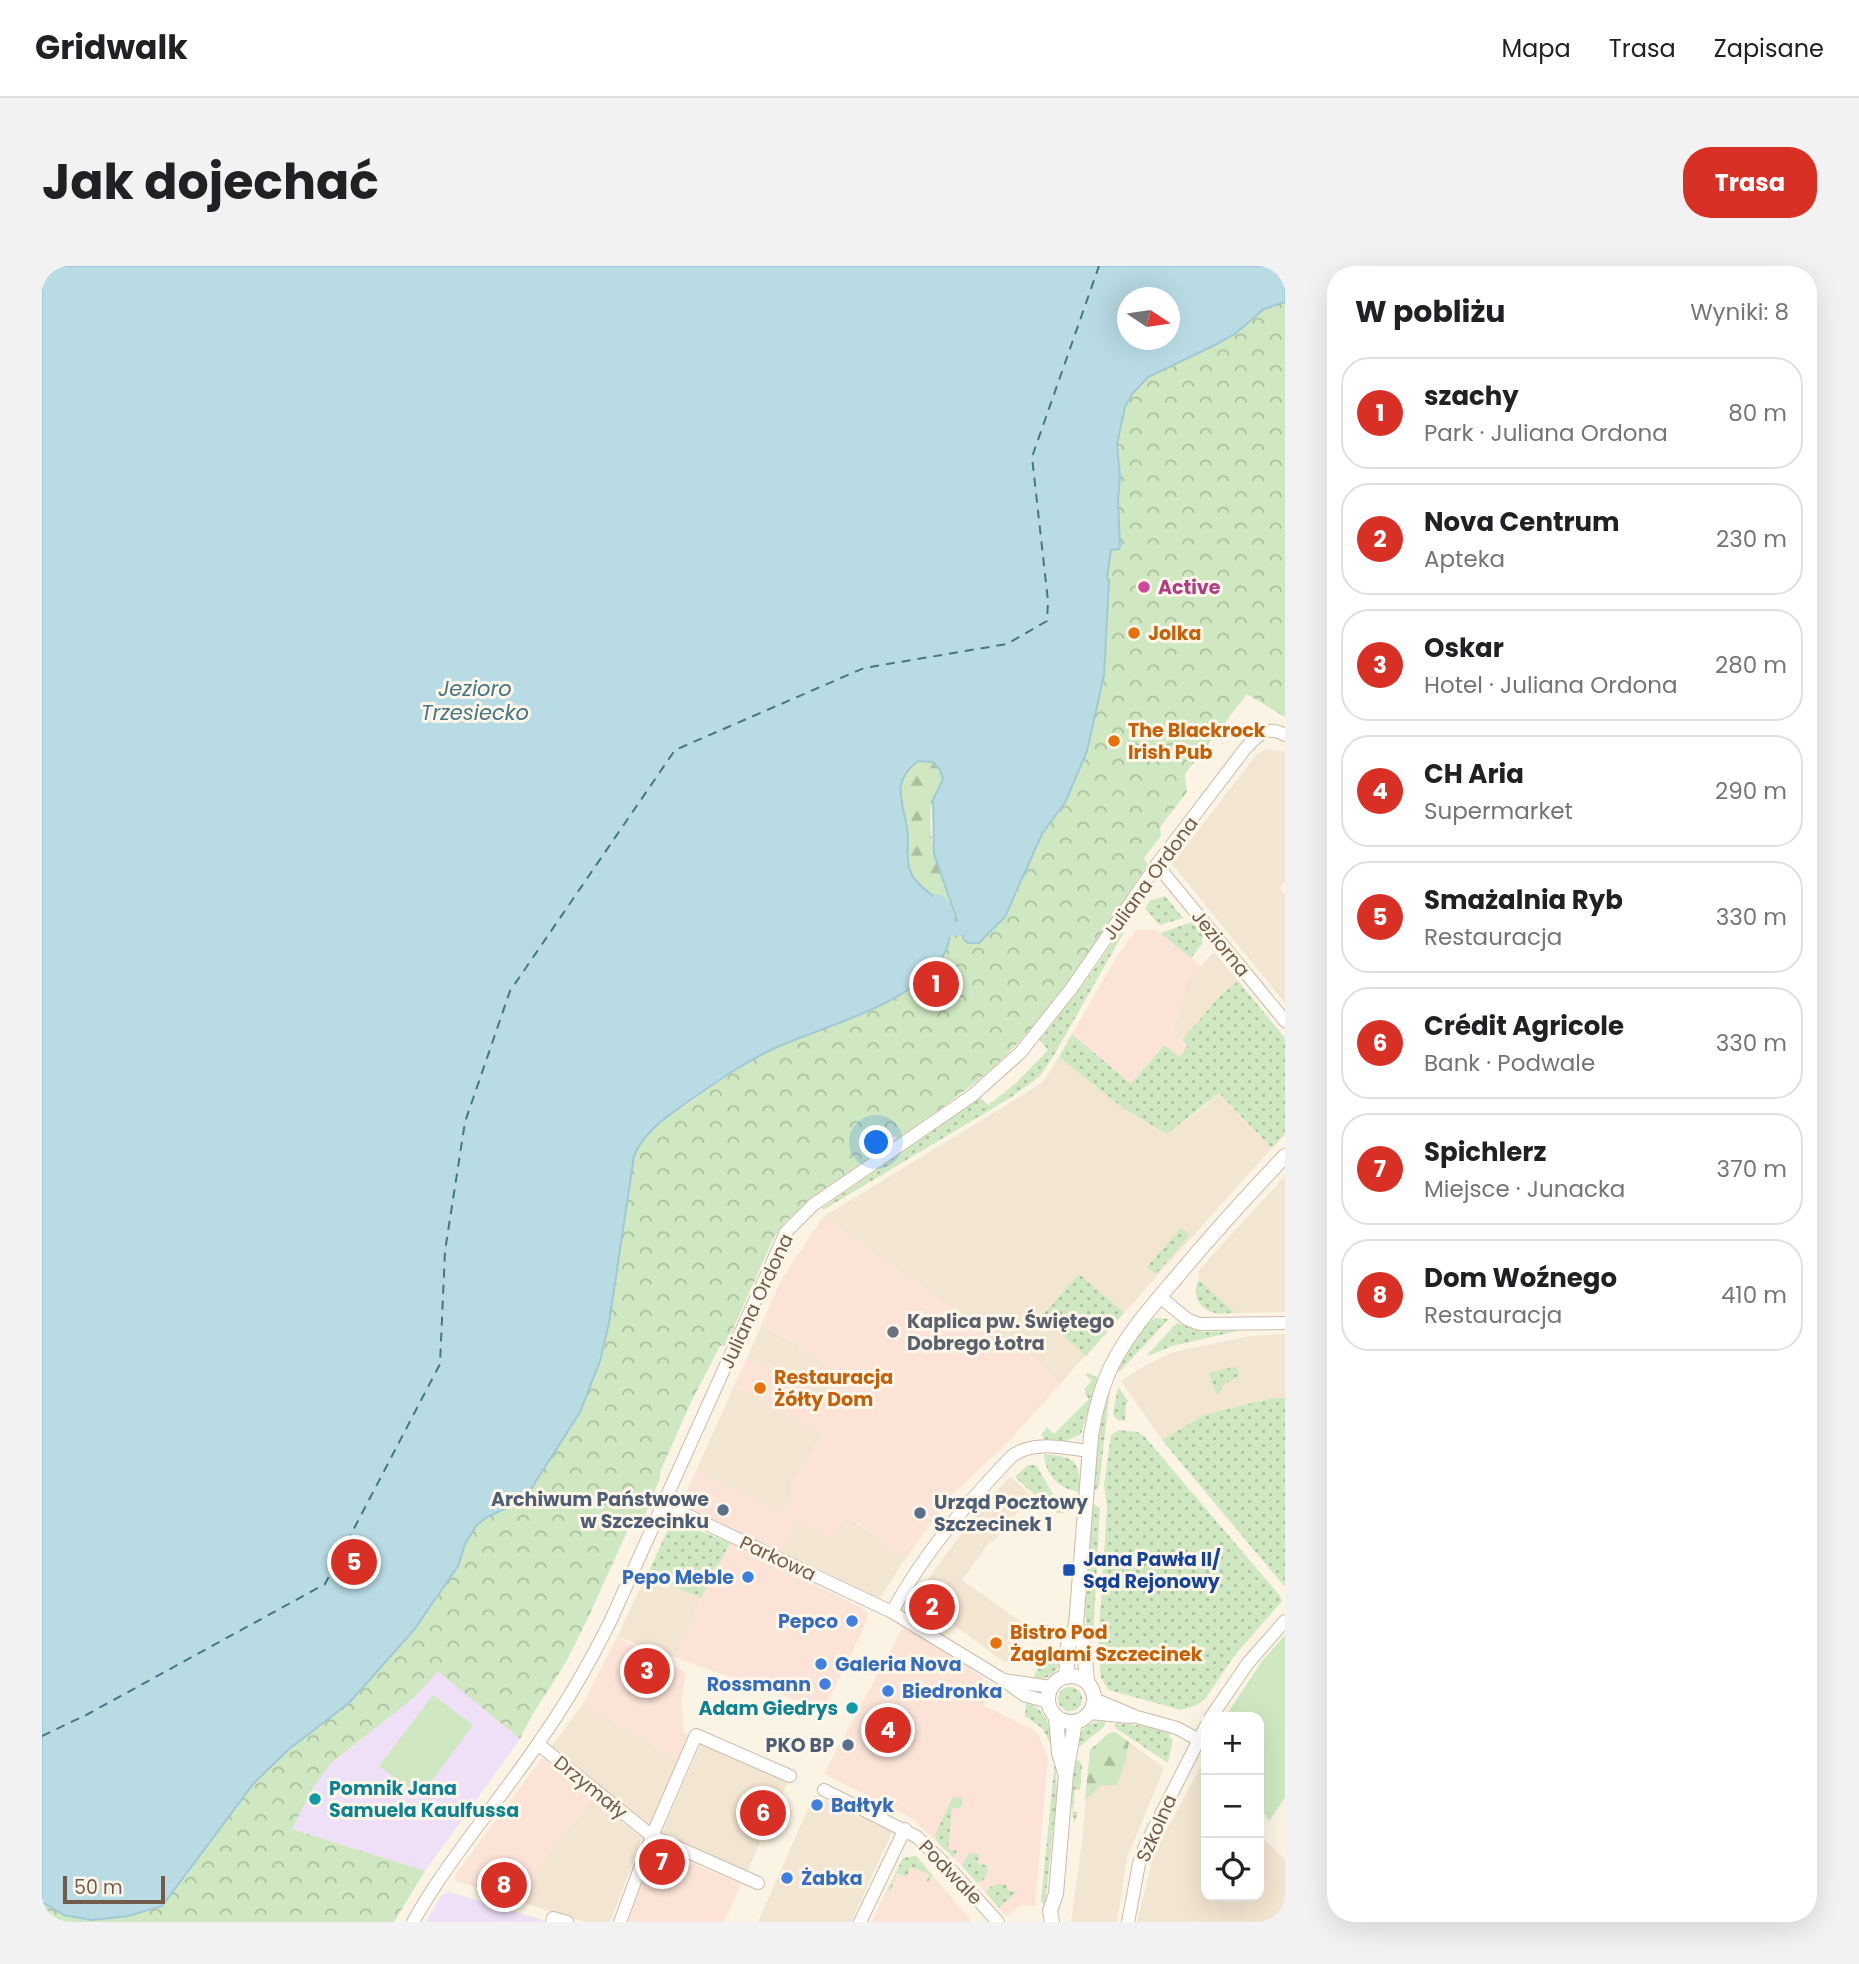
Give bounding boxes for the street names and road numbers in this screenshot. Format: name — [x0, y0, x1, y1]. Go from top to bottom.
street label: Juliana Ordona — [1096, 811, 1204, 946]
street label: Jeziorna — [1185, 904, 1256, 983]
street label: Juliana Ordona — [713, 1229, 800, 1373]
street label: Parkowa — [735, 1529, 820, 1588]
street label: Drzymały — [548, 1749, 634, 1826]
street label: Szkolna — [1130, 1790, 1183, 1866]
street label: Podwale — [913, 1834, 988, 1911]

